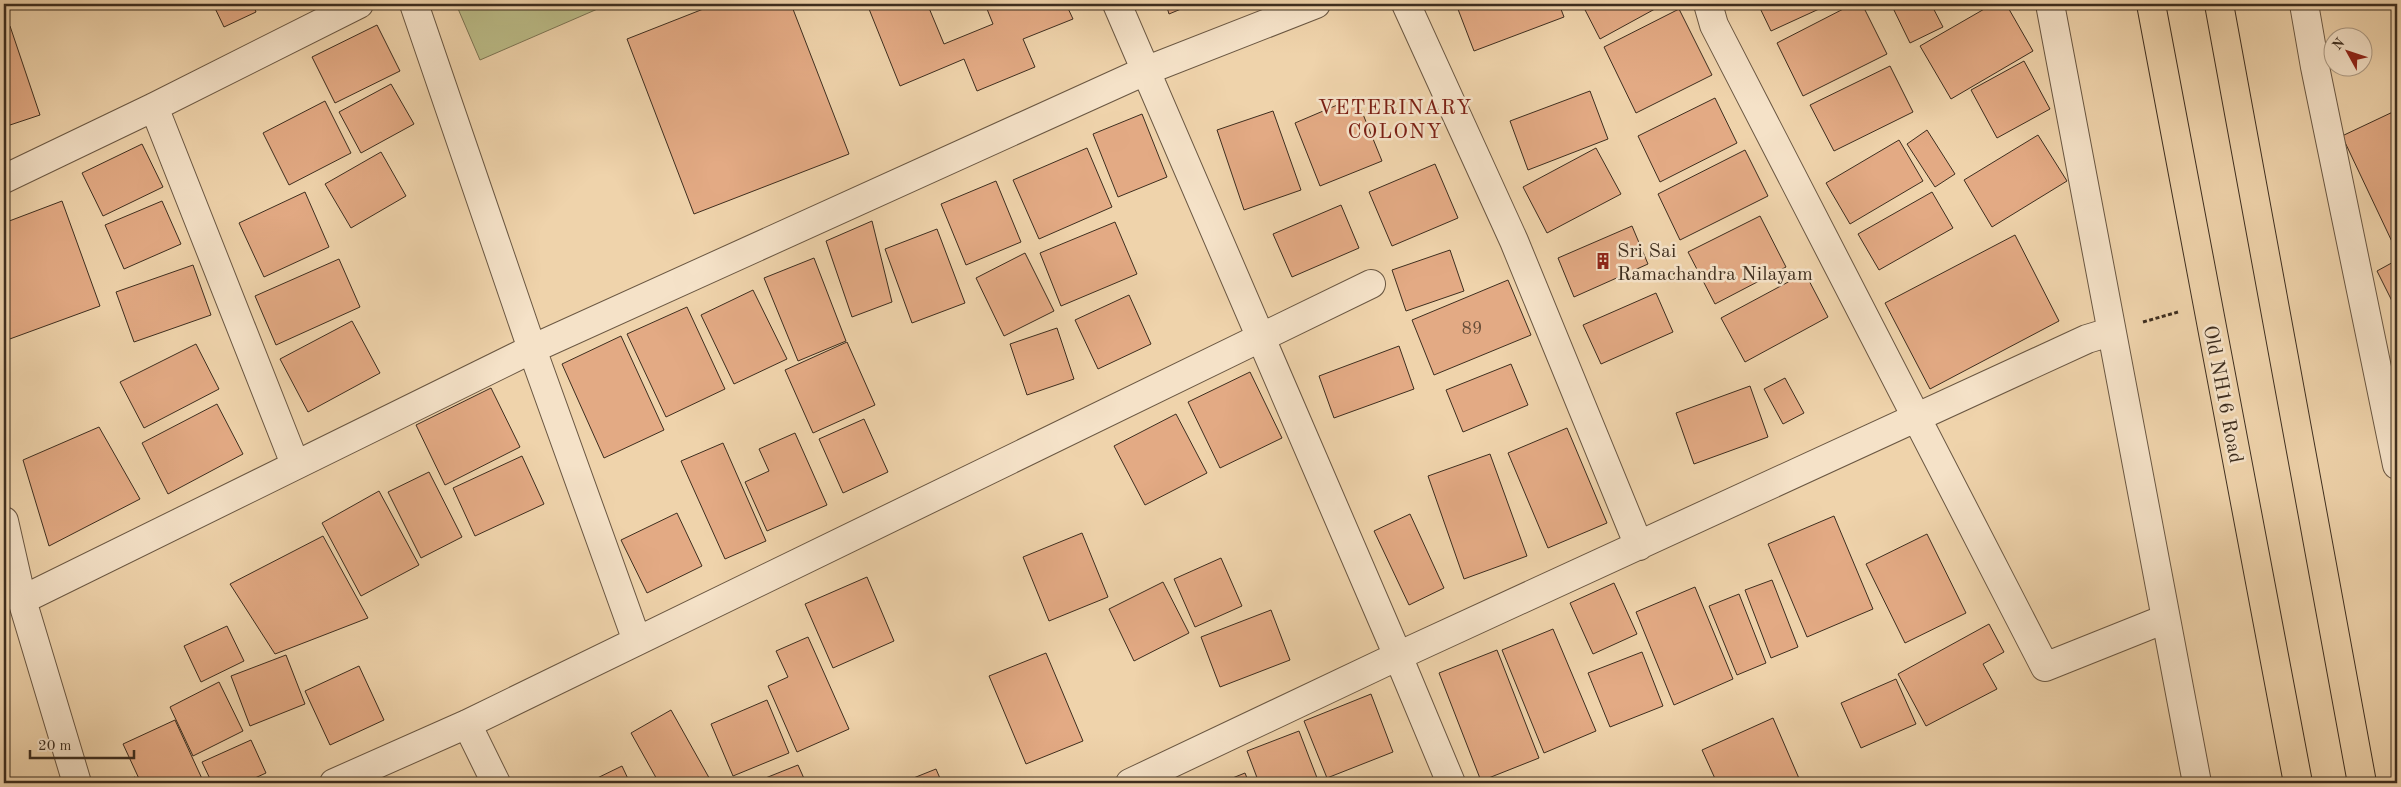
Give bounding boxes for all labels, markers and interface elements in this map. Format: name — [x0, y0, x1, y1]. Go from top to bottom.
north arrow — [2324, 28, 2374, 78]
text: N — [2330, 35, 2348, 53]
district label: VETERINARY COLONY — [1318, 98, 1472, 143]
place label: Sri Sai Ramachandra Nilayam — [1617, 242, 1813, 285]
building icon: Sri Sai Ramachandra Nilayam — [1593, 251, 1613, 271]
house number: 89 — [1462, 320, 1482, 338]
street label: Old NH16 Road — [2199, 324, 2245, 465]
scale bar — [30, 727, 134, 759]
text: 20 m — [38, 739, 72, 754]

